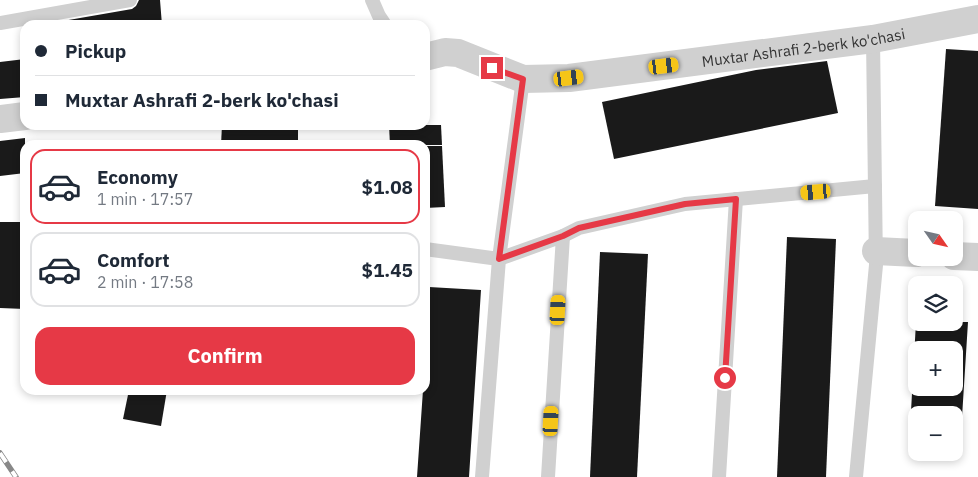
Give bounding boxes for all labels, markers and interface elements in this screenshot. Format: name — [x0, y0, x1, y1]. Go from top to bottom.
street label: Muxtar Ashrafi 2-berk ko'chasi — [701, 24, 906, 70]
text: Pickup — [65, 39, 126, 63]
route end — [481, 57, 503, 79]
car — [648, 57, 679, 75]
car — [553, 69, 584, 87]
text: Muxtar Ashrafi 2-berk ko'chasi — [65, 88, 339, 112]
icon: car — [37, 164, 82, 209]
text: Economy — [97, 165, 178, 189]
text: $1.08 — [361, 175, 413, 199]
car — [800, 183, 831, 201]
text: 1 min · 17:57 — [97, 189, 193, 209]
north arrow — [908, 211, 962, 266]
map controls — [908, 211, 963, 461]
icon: car — [37, 247, 82, 292]
text: Comfort — [97, 248, 170, 272]
text: $1.45 — [361, 258, 413, 282]
text: 2 min · 17:58 — [97, 272, 193, 292]
button: layers — [908, 276, 963, 331]
car — [549, 295, 566, 325]
button: Confirm — [35, 327, 415, 385]
button: + — [908, 341, 963, 396]
route start — [714, 367, 736, 389]
car — [542, 406, 559, 436]
button: − — [908, 406, 963, 461]

